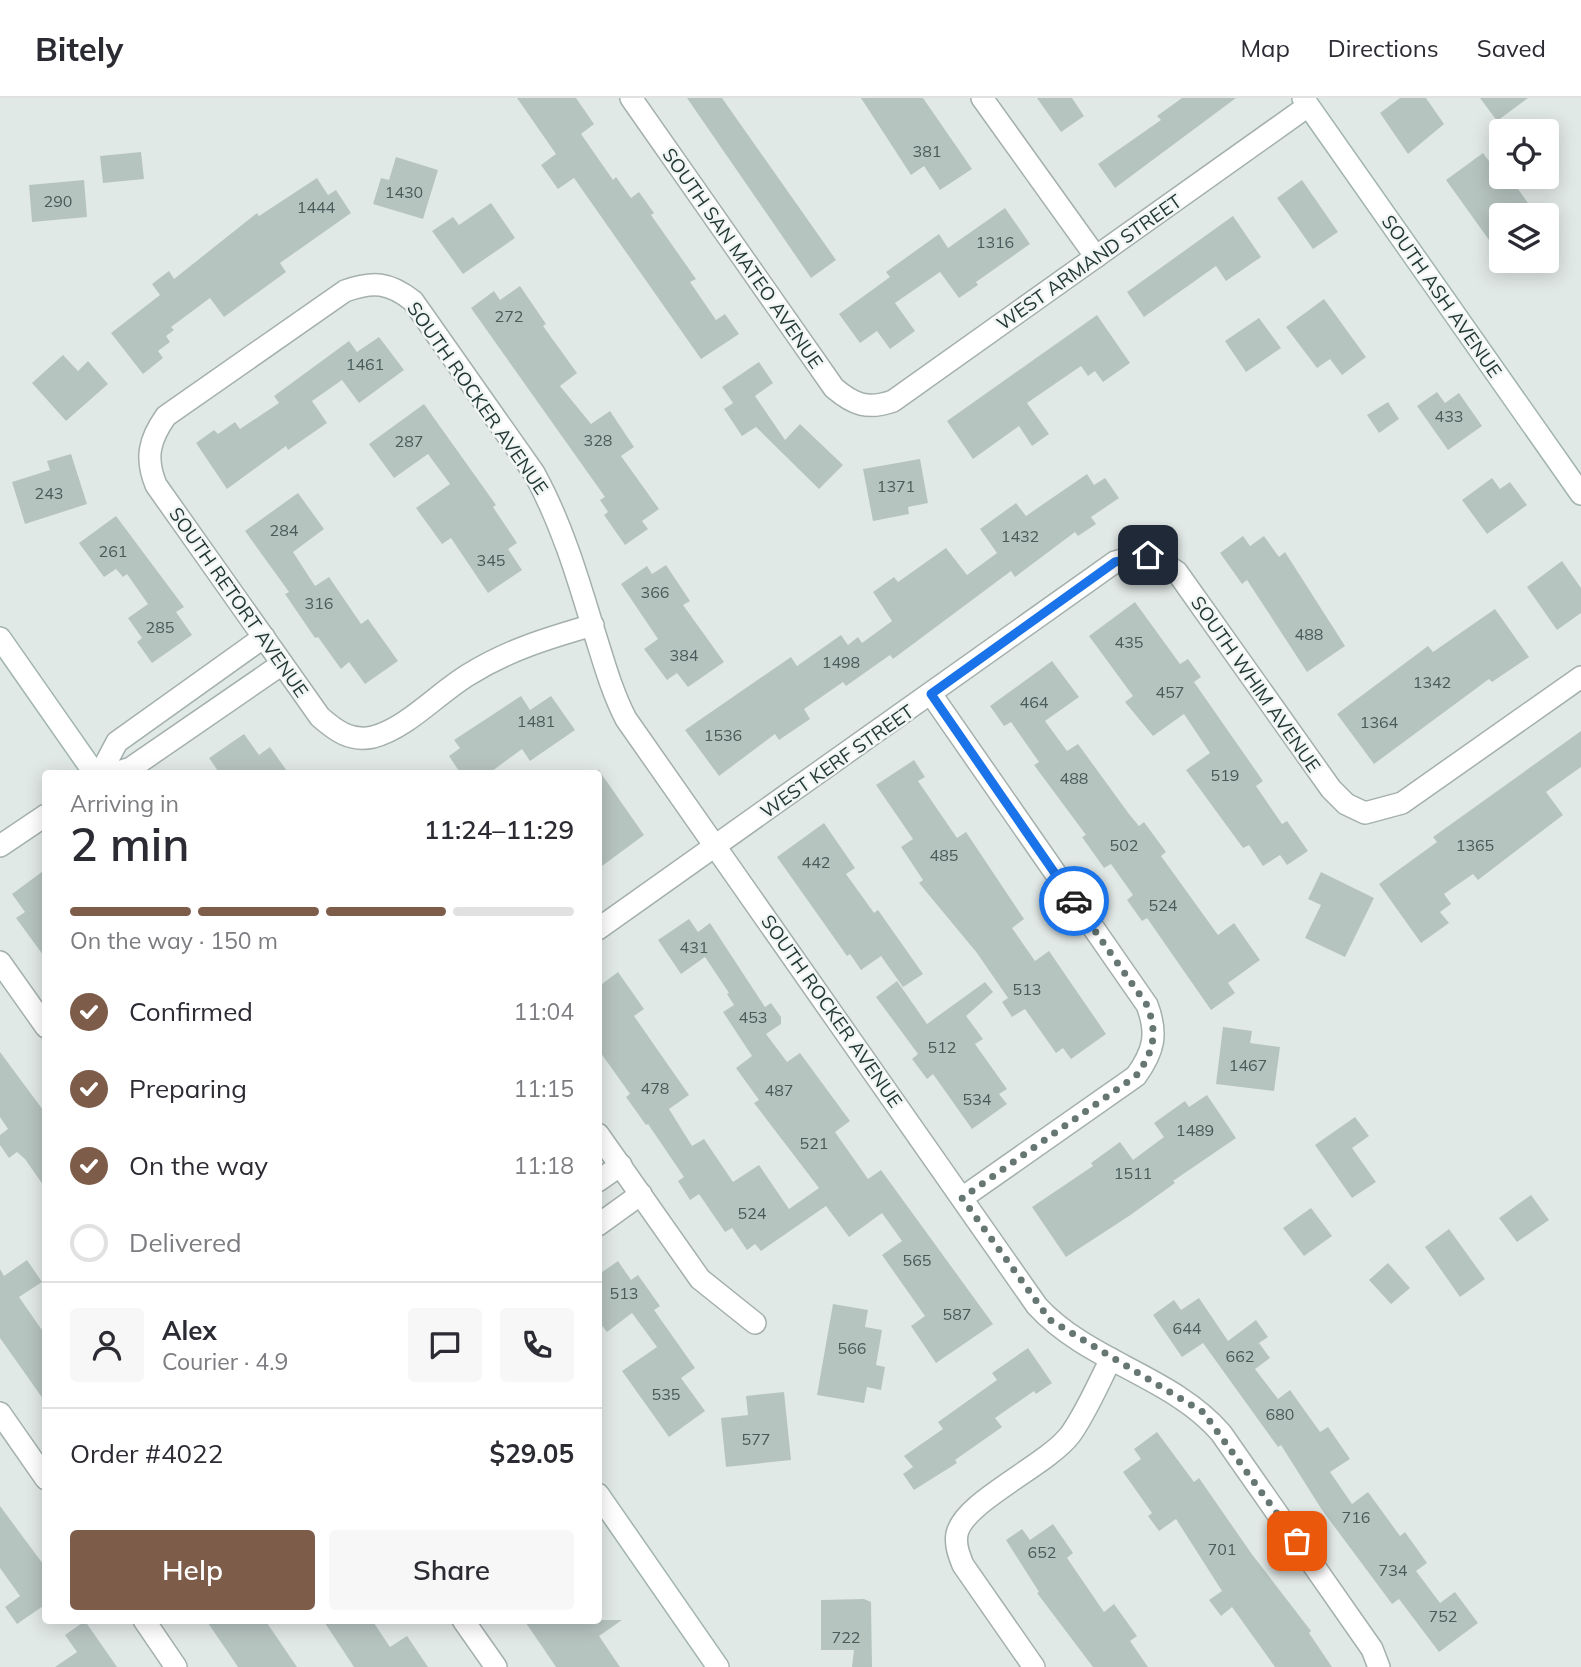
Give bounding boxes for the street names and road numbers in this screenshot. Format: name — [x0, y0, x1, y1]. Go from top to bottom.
street label: SOUTH SAN MATEO AVENUE — [657, 143, 829, 373]
street label: WEST ARMAND STREET — [992, 189, 1187, 335]
street label: SOUTH ASH AVENUE — [1377, 210, 1507, 382]
street label: SOUTH ROCKER AVENUE — [402, 297, 554, 499]
street label: SOUTH RETORT AVENUE — [164, 502, 314, 702]
street label: SOUTH WHIM AVENUE — [1186, 591, 1326, 777]
street label: WEST KERF STREET — [756, 699, 919, 823]
street label: SOUTH ROCKER AVENUE — [756, 910, 908, 1112]

